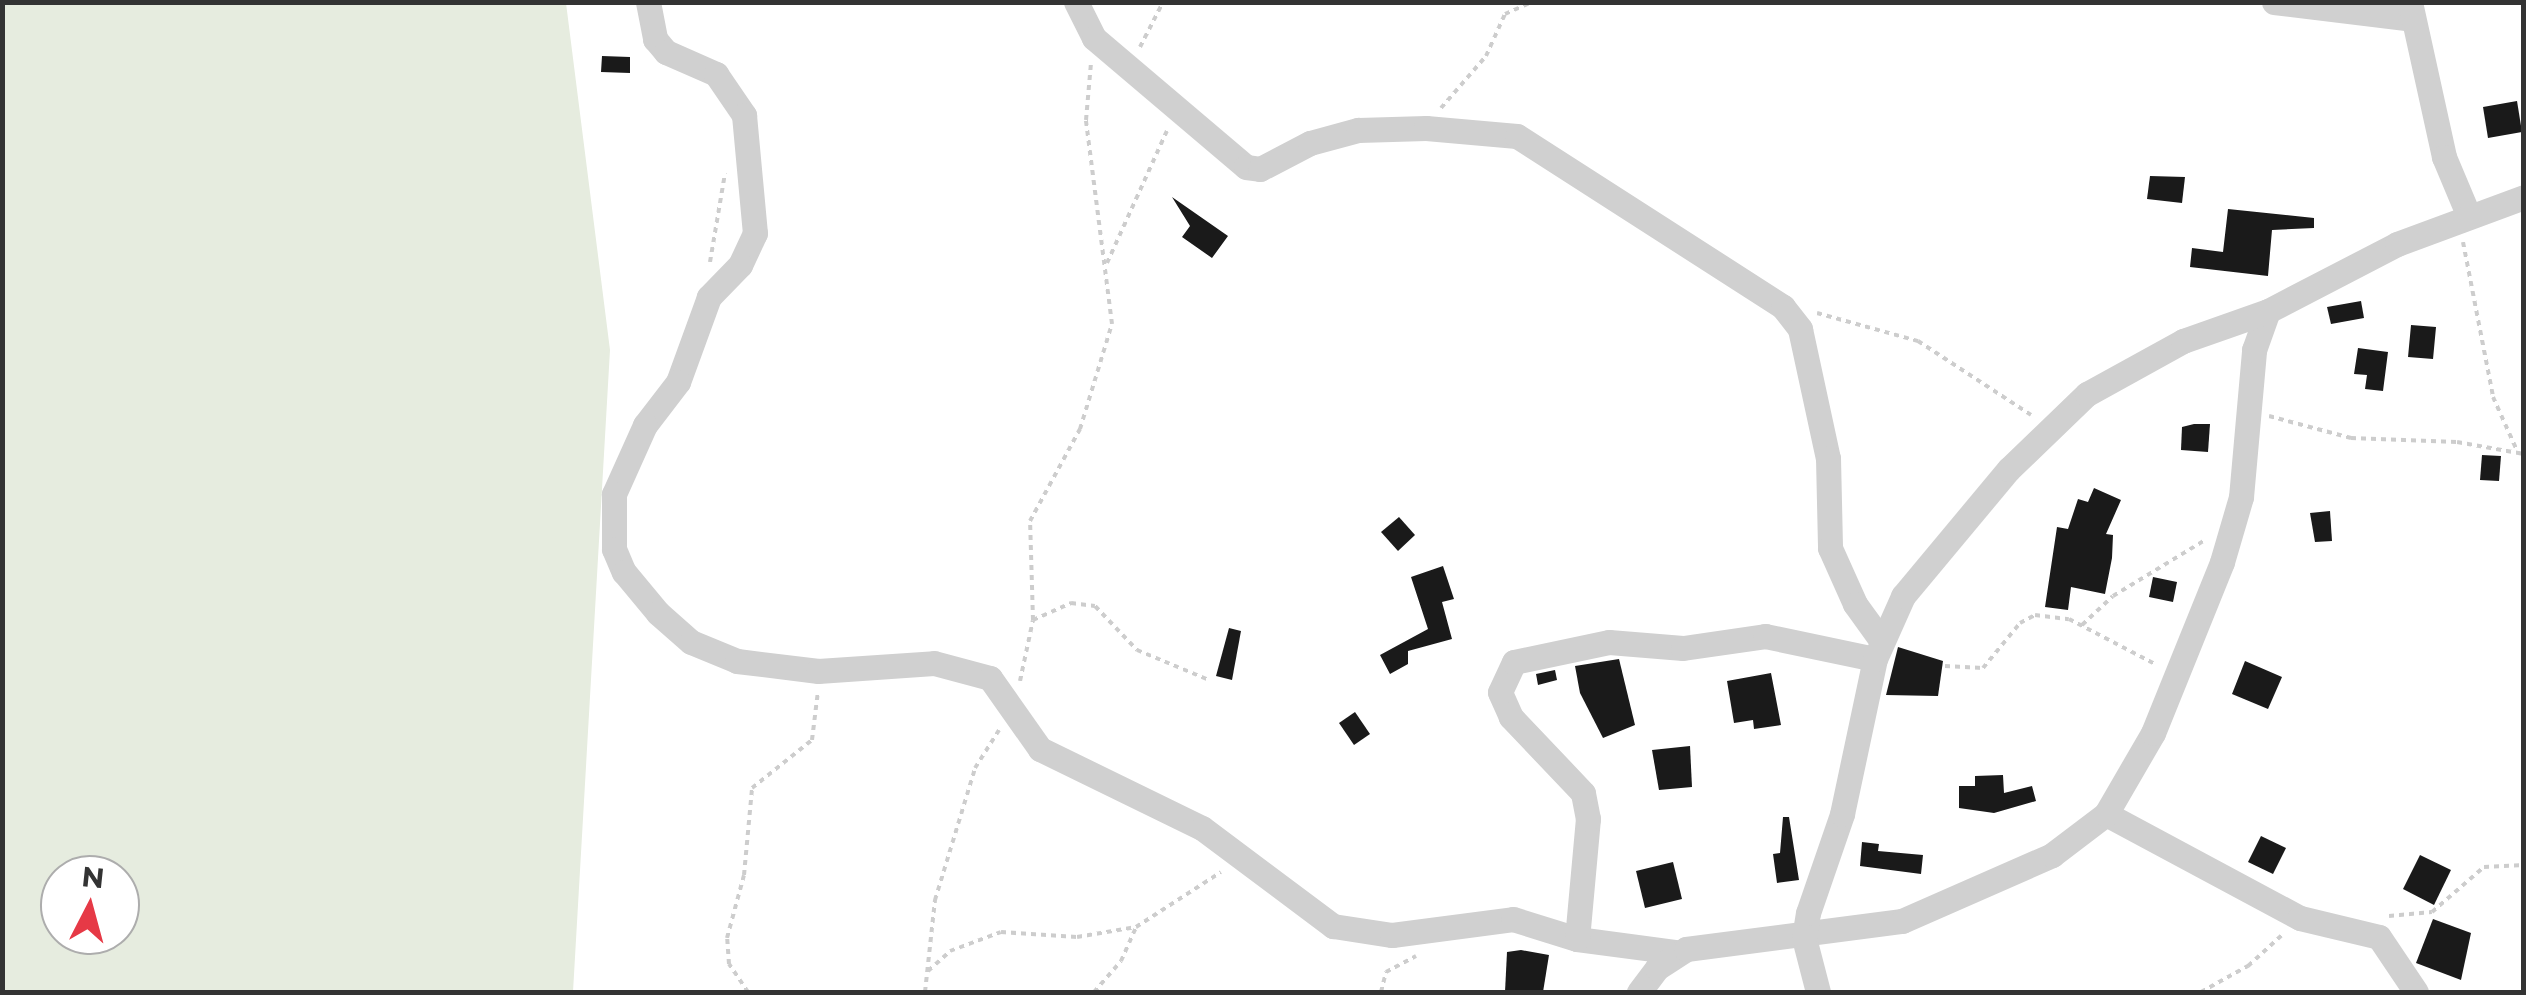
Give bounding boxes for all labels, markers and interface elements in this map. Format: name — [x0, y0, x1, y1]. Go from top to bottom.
north arrow — [40, 855, 140, 955]
text: N — [80, 859, 106, 895]

